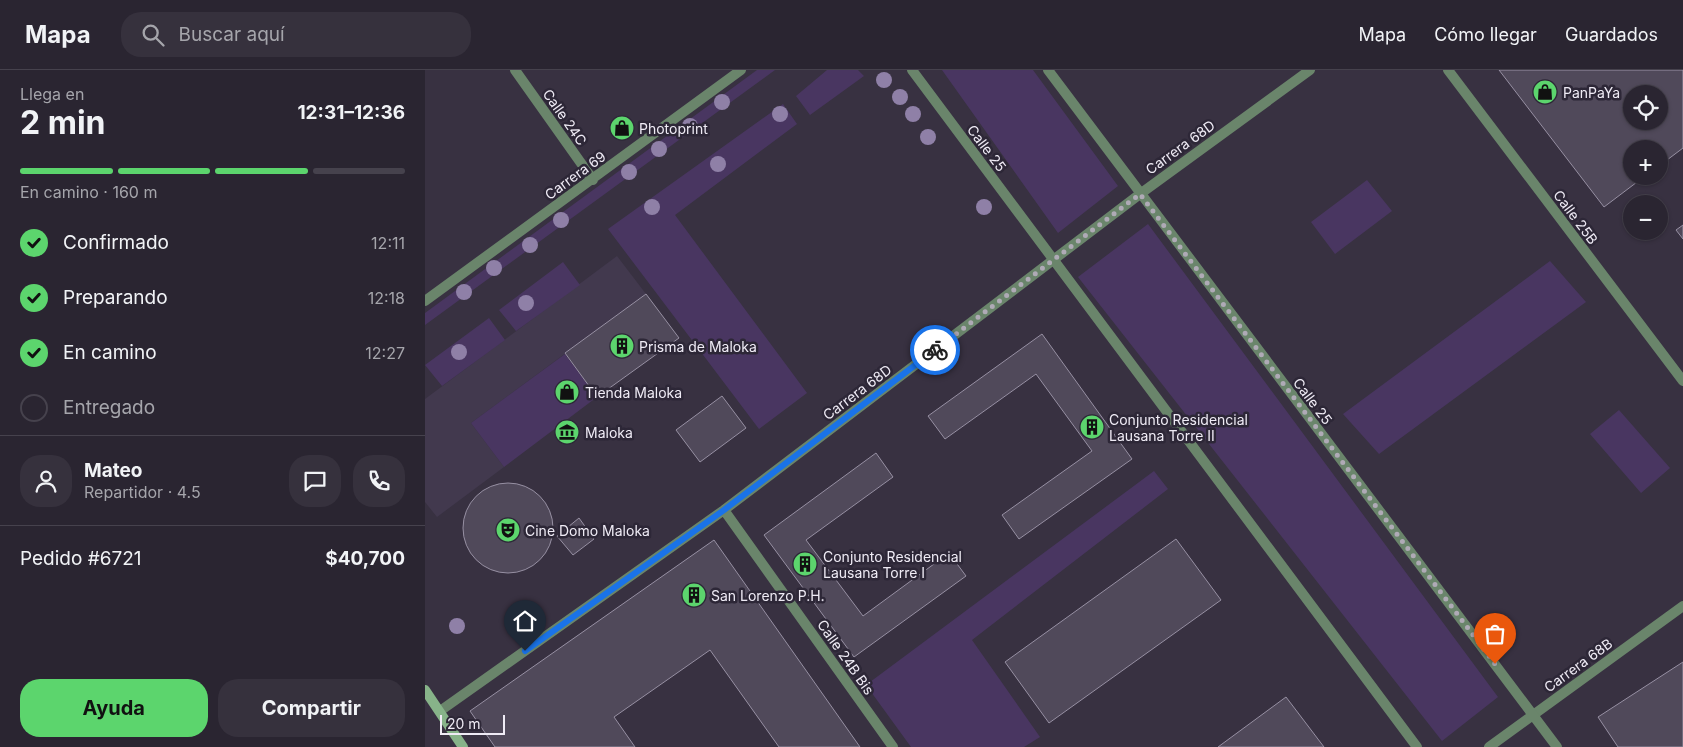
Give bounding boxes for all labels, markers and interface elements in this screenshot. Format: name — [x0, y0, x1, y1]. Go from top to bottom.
search box — [121, 12, 471, 57]
text: Mapa — [25, 20, 91, 49]
icon: search — [139, 21, 167, 49]
text: Buscar aquí — [179, 23, 285, 46]
text: Mapa — [1359, 24, 1406, 45]
text: Cómo llegar — [1434, 24, 1537, 45]
text: Guardados — [1565, 24, 1658, 45]
shop icon: PanPaYa — [1532, 79, 1558, 105]
text: Llega en — [20, 84, 84, 104]
place label: PanPaYa — [1563, 84, 1620, 101]
map controls — [1623, 85, 1668, 240]
button: locate — [1623, 85, 1668, 130]
street label: Calle 24C — [540, 86, 590, 148]
text: 12:31–12:36 — [297, 101, 405, 124]
text: 2 min — [20, 103, 106, 142]
shop icon: Photoprint — [609, 115, 635, 141]
street label: Carrera 68D — [1142, 116, 1218, 178]
place label: Photoprint — [639, 120, 708, 137]
street label: Calle 25 — [964, 121, 1010, 175]
button: + — [1623, 140, 1668, 185]
street label: Carrera 69 — [541, 147, 609, 203]
text: En camino · 160 m — [20, 182, 157, 202]
street label: Calle 25B — [1550, 187, 1602, 247]
button: − — [1623, 195, 1668, 240]
icon: check — [20, 229, 48, 257]
text: Confirmado — [63, 231, 169, 254]
text: 12:11 — [371, 233, 405, 253]
icon: check — [20, 284, 48, 312]
text: Preparando — [63, 286, 168, 309]
text: 12:18 — [368, 288, 405, 308]
courier — [910, 325, 960, 375]
building icon: Prisma de Maloka — [609, 333, 635, 359]
icon: bike — [921, 336, 949, 364]
place label: Prisma de Maloka — [639, 338, 757, 355]
icon: check — [20, 339, 48, 367]
text: En camino — [63, 341, 157, 364]
text: 12:27 — [365, 343, 405, 363]
street label: Carrera 68D — [819, 361, 895, 423]
street label: Calle 25 — [1290, 374, 1336, 428]
shop icon: Tienda Maloka — [554, 379, 580, 405]
place label: Tienda Maloka — [585, 384, 682, 401]
text: Entregado — [63, 396, 155, 419]
place label: Conjunto Residencial Lausana Torre II — [1109, 411, 1248, 444]
building icon: Conjunto Residencial Lausana Torre II — [1079, 414, 1105, 440]
museum icon: Maloka — [554, 419, 580, 445]
place label: Maloka — [585, 424, 633, 441]
button: person — [20, 455, 72, 507]
button: chat — [289, 455, 341, 507]
button: phone — [353, 455, 405, 507]
text: Mateo — [84, 459, 142, 482]
text: Repartidor · 4.5 — [84, 482, 201, 502]
theatre icon: Cine Domo Maloka — [495, 517, 521, 543]
place label: Cine Domo Maloka — [525, 522, 650, 539]
text: Pedido #6721 — [20, 547, 142, 570]
text: $40,700 — [325, 547, 405, 570]
place label: Conjunto Residencial Lausana Torre I — [823, 548, 962, 581]
building icon: Conjunto Residencial Lausana Torre I — [792, 551, 818, 577]
building icon: San Lorenzo P.H. — [681, 582, 707, 608]
place label: San Lorenzo P.H. — [711, 587, 825, 604]
pin — [504, 600, 546, 651]
icon: home — [511, 607, 539, 635]
pin — [1474, 613, 1516, 664]
street label: Calle 24B Bis — [814, 616, 878, 698]
icon: bag — [1481, 620, 1509, 648]
street label: Carrera 68B — [1540, 635, 1616, 695]
button: Ayuda — [20, 679, 208, 737]
button: Compartir — [218, 679, 405, 737]
scale bar — [440, 712, 505, 735]
text: 20 m — [447, 715, 481, 732]

